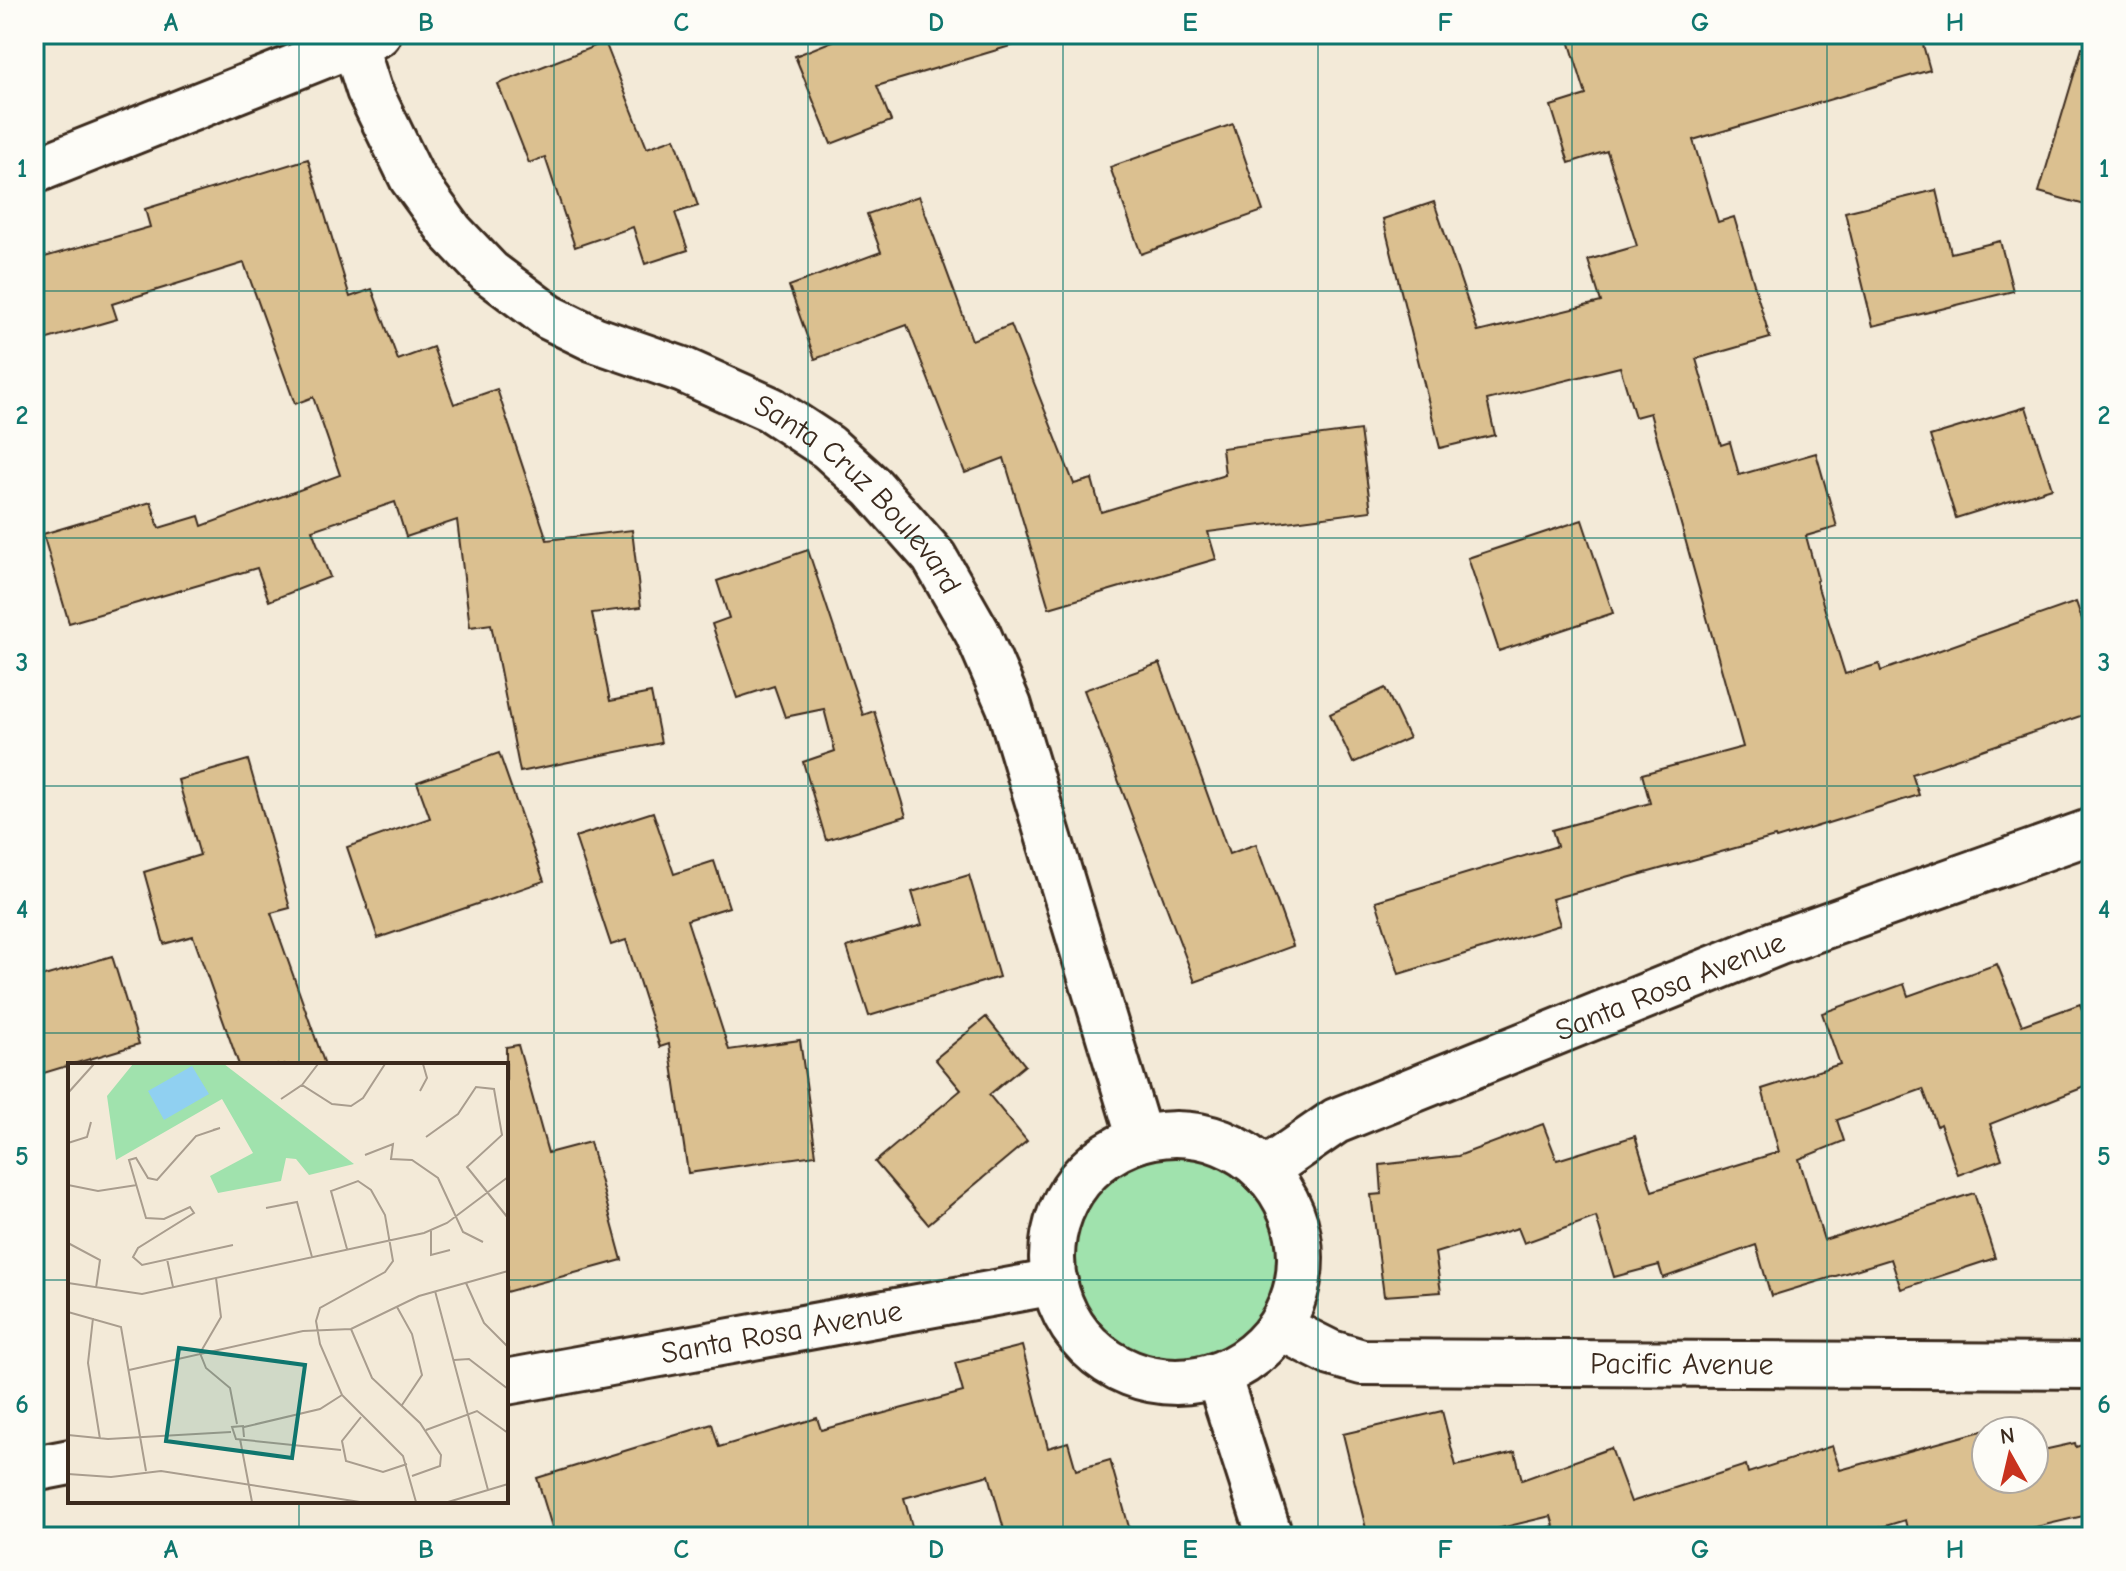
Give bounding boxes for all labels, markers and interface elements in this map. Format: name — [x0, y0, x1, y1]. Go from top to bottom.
text: A — [164, 8, 179, 38]
text: B — [418, 8, 434, 38]
text: C — [673, 8, 689, 38]
text: D — [928, 8, 944, 38]
text: E — [1182, 8, 1198, 38]
text: F — [1437, 8, 1453, 38]
text: G — [1691, 8, 1709, 38]
text: H — [1946, 8, 1964, 38]
text: 1 — [17, 154, 27, 184]
text: 1 — [2099, 154, 2109, 184]
street label: Santa Cruz Boulevard — [749, 387, 968, 600]
text: 2 — [16, 401, 28, 431]
text: 2 — [2098, 401, 2110, 431]
text: 3 — [16, 648, 28, 678]
text: 3 — [2098, 648, 2110, 678]
text: 4 — [16, 895, 28, 925]
text: 4 — [2098, 895, 2110, 925]
street label: Santa Rosa Avenue — [1550, 925, 1790, 1049]
inset map — [68, 1063, 508, 1503]
text: 5 — [15, 1142, 29, 1172]
text: 5 — [2097, 1142, 2111, 1172]
street label: Santa Rosa Avenue — [658, 1293, 905, 1371]
street label: Pacific Avenue — [1590, 1346, 1774, 1382]
text: 6 — [15, 1390, 29, 1420]
text: 6 — [2097, 1390, 2111, 1420]
north arrow — [1970, 1415, 2050, 1495]
text: N — [1998, 1422, 2016, 1450]
text: A — [164, 1535, 179, 1565]
text: B — [418, 1535, 434, 1565]
text: C — [673, 1535, 689, 1565]
text: D — [928, 1535, 944, 1565]
text: E — [1182, 1535, 1198, 1565]
text: F — [1437, 1535, 1453, 1565]
text: G — [1691, 1535, 1709, 1565]
text: H — [1946, 1535, 1964, 1565]

